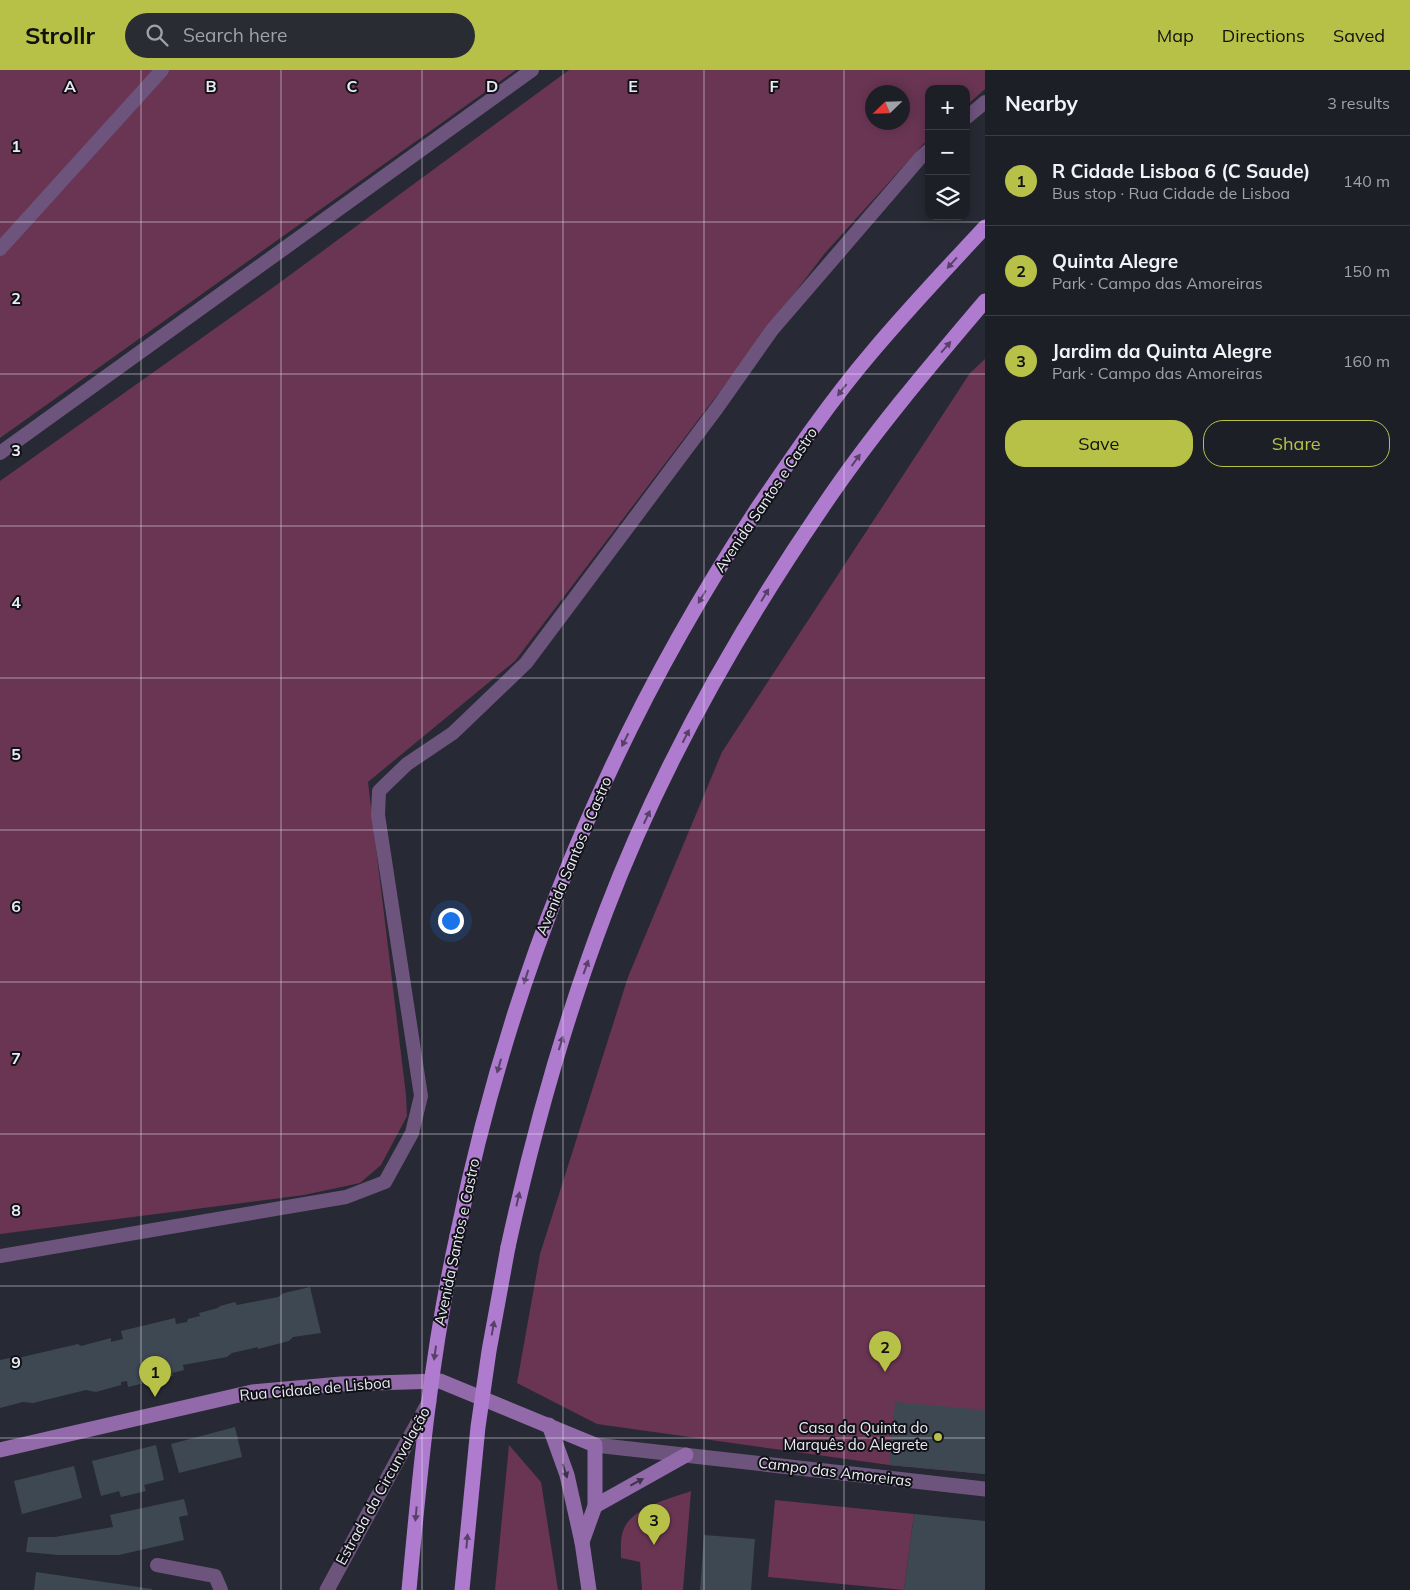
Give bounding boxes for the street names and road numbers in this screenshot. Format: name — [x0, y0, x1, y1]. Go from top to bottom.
street label: Avenida Santos e Castro — [710, 424, 821, 576]
street label: Avenida Santos e Castro — [531, 773, 616, 938]
street label: Avenida Santos e Castro — [429, 1156, 484, 1327]
street label: Rua Cidade de Lisboa — [239, 1372, 391, 1405]
street label: Estrada da Circunvalação — [331, 1403, 434, 1568]
street label: Campo das Amoreiras — [757, 1453, 913, 1490]

